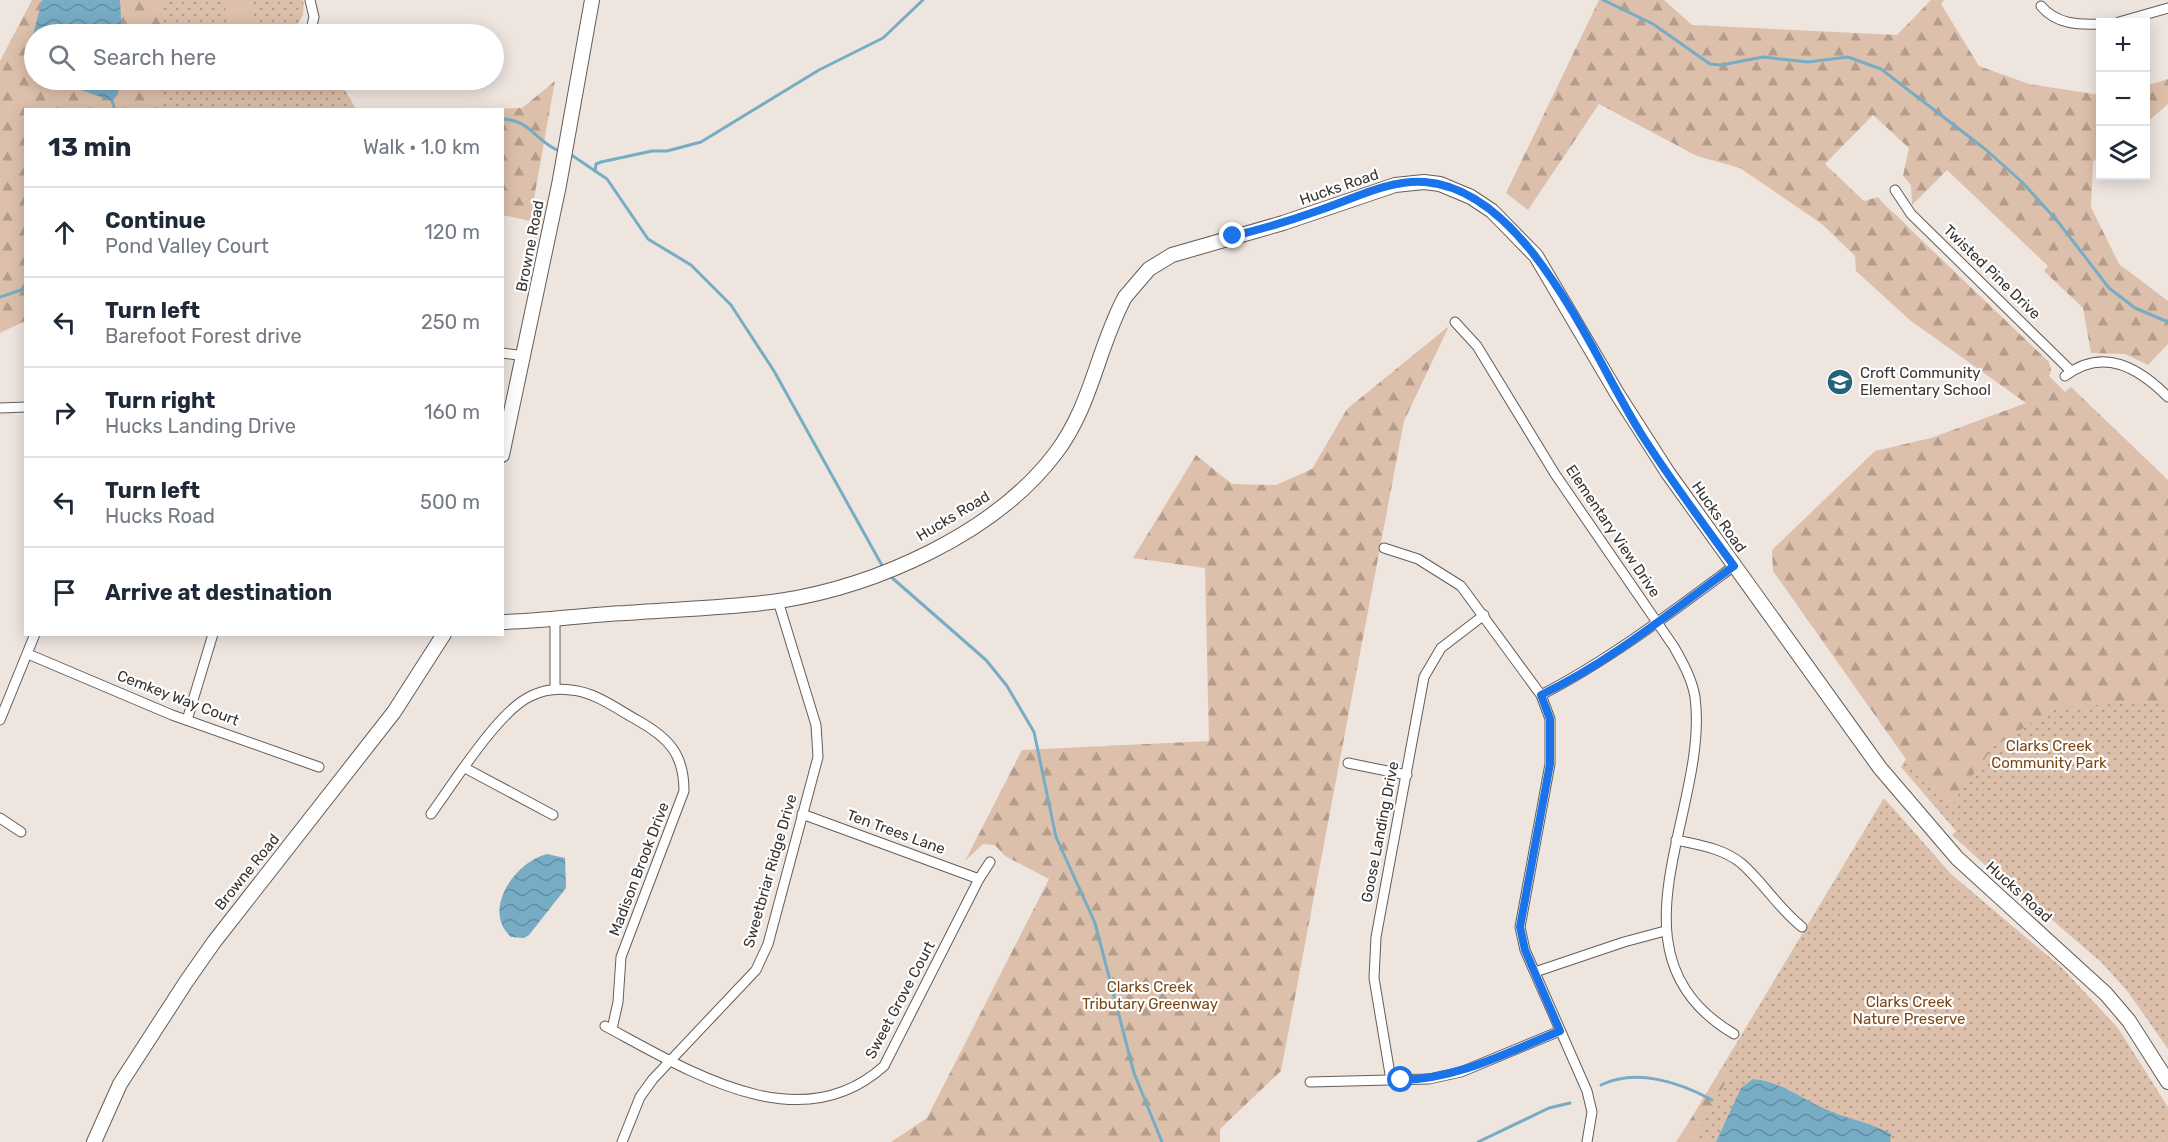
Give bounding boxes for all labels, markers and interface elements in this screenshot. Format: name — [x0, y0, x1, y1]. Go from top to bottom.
map controls — [2096, 18, 2150, 180]
button: + — [2096, 18, 2150, 72]
search box — [24, 24, 504, 90]
icon: search — [45, 41, 78, 74]
text: Search here — [93, 44, 216, 71]
button: − — [2096, 72, 2150, 126]
button: layers — [2096, 126, 2150, 180]
text: 13 min — [48, 132, 132, 163]
text: Walk · 1.0 km — [363, 135, 480, 159]
street label: Hucks Road — [1297, 165, 1381, 209]
street label: Browne Road — [512, 199, 548, 293]
text: Continue — [105, 207, 206, 234]
icon: ahead — [48, 216, 81, 249]
text: 120 m — [424, 220, 480, 244]
street label: Twisted Pine Drive — [1940, 221, 2044, 323]
route end — [1219, 222, 1245, 248]
text: Pond Valley Court — [105, 234, 269, 258]
text: Turn left — [105, 297, 200, 324]
icon: left — [48, 306, 81, 339]
text: 250 m — [421, 310, 480, 334]
text: Barefoot Forest drive — [105, 324, 302, 348]
place label: Croft Community Elementary School — [1860, 364, 1991, 399]
school or university icon: Croft Community Elementary School — [1825, 367, 1855, 397]
text: Turn right — [105, 387, 215, 414]
icon: right — [48, 396, 81, 429]
text: 160 m — [424, 400, 480, 424]
text: Hucks Landing Drive — [105, 414, 296, 438]
street label: Elementary View Drive — [1562, 461, 1664, 601]
text: Turn left — [105, 477, 200, 504]
street label: Hucks Road — [1688, 478, 1750, 556]
icon: left — [48, 486, 81, 519]
street label: Hucks Road — [913, 487, 993, 545]
text: 500 m — [420, 490, 480, 514]
text: Hucks Road — [105, 504, 215, 528]
icon: arrive — [48, 576, 81, 609]
text: Arrive at destination — [105, 579, 332, 606]
street label: Cemkey Way Court — [115, 666, 242, 730]
park label: Clarks Creek Community Park — [1991, 737, 2107, 772]
street label: Goose Landing Drive — [1357, 760, 1403, 904]
street label: Sweetbriar Ridge Drive — [739, 792, 801, 950]
street label: Madison Brook Drive — [605, 800, 673, 938]
street label: Ten Trees Lane — [844, 806, 948, 858]
street label: Browne Road — [211, 830, 283, 914]
street label: Hucks Road — [1982, 858, 2056, 926]
street label: Sweet Grove Court — [861, 938, 939, 1062]
park label: Clarks Creek Tributary Greenway — [1082, 978, 1218, 1013]
park label: Clarks Creek Nature Preserve — [1853, 993, 1965, 1028]
route start — [1387, 1066, 1413, 1092]

